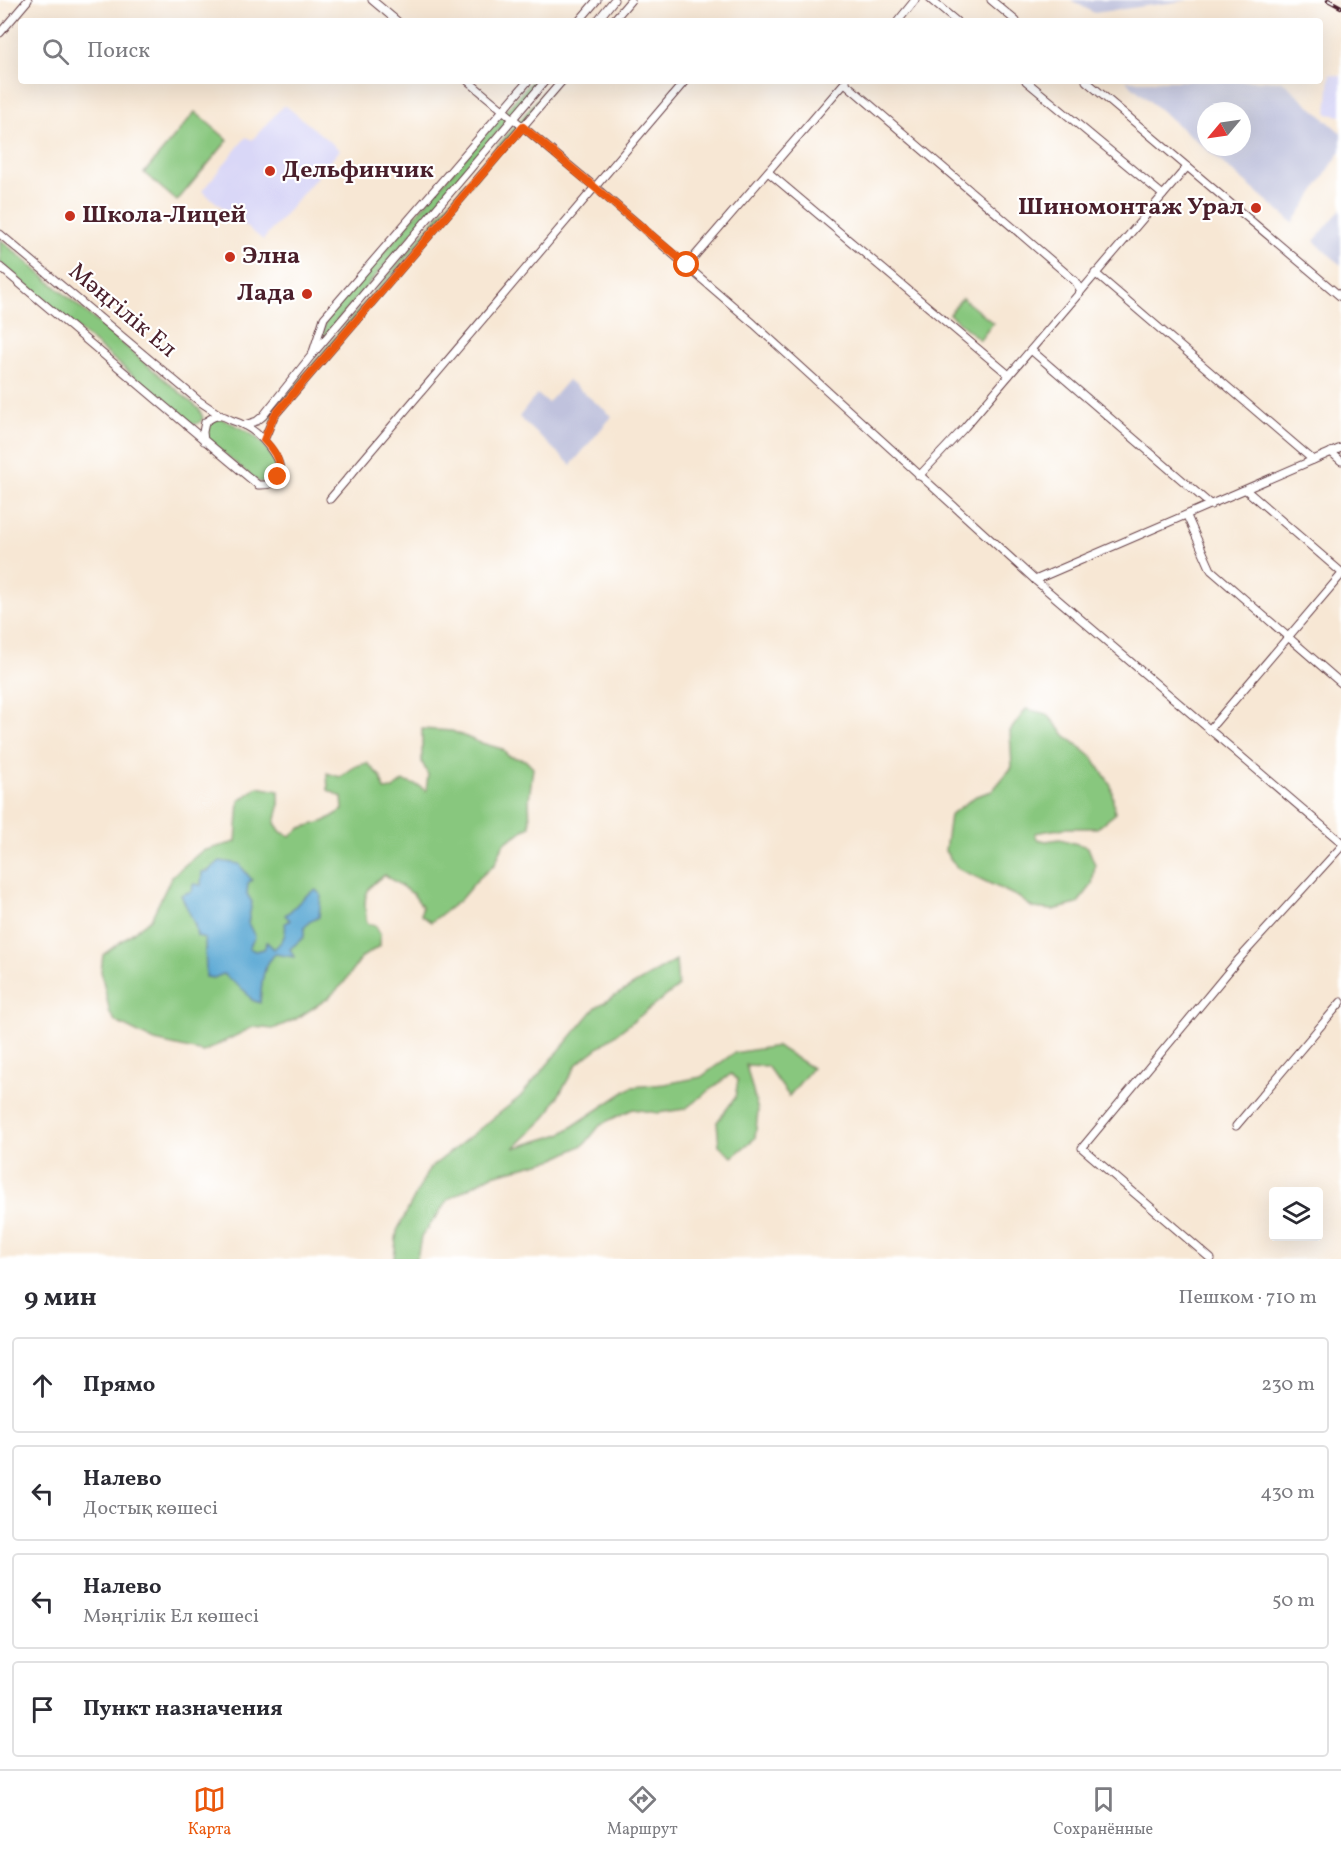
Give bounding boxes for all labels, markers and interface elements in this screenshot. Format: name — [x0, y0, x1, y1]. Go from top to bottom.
search box — [18, 18, 1323, 84]
icon: search — [39, 35, 72, 68]
text: Поиск — [87, 36, 150, 67]
north arrow — [1197, 102, 1251, 156]
place label: Дельфинчик — [282, 154, 434, 188]
marker: Дельфинчик — [263, 164, 277, 178]
place label: Шиномонтаж Урал — [1018, 191, 1244, 225]
place label: Школа-Лицей — [82, 199, 246, 233]
marker: Шиномонтаж Урал — [1249, 201, 1263, 215]
marker: Школа-Лицей — [63, 209, 77, 223]
place label: Элна — [242, 240, 300, 274]
marker: Элна — [223, 250, 237, 264]
route start — [673, 251, 699, 277]
street label: Мәңгілік Ел — [61, 256, 183, 366]
place label: Лада — [237, 277, 295, 311]
marker: Лада — [300, 287, 314, 301]
route end — [264, 463, 290, 489]
map controls — [1269, 1187, 1323, 1241]
button: layers — [1269, 1187, 1323, 1241]
text: 9 мин — [24, 1280, 97, 1316]
text: Пешком · 710 m — [1179, 1284, 1317, 1312]
icon: ahead — [26, 1369, 59, 1402]
text: Прямо — [83, 1370, 155, 1401]
text: 230 m — [1261, 1371, 1315, 1399]
text: Налево — [83, 1464, 162, 1495]
icon: left — [26, 1477, 59, 1510]
text: 430 m — [1260, 1479, 1315, 1507]
text: Достық көшесі — [83, 1495, 218, 1523]
text: Налево — [83, 1572, 162, 1603]
icon: left — [26, 1585, 59, 1618]
text: 50 m — [1272, 1587, 1315, 1615]
text: Мәңгілік Ел көшесі — [83, 1603, 259, 1631]
icon: arrive — [26, 1693, 59, 1726]
text: Пункт назначения — [83, 1694, 283, 1725]
tab: Карта — [188, 1783, 231, 1841]
tab: Маршрут — [607, 1783, 678, 1841]
tab: Сохранённые — [1053, 1783, 1153, 1841]

